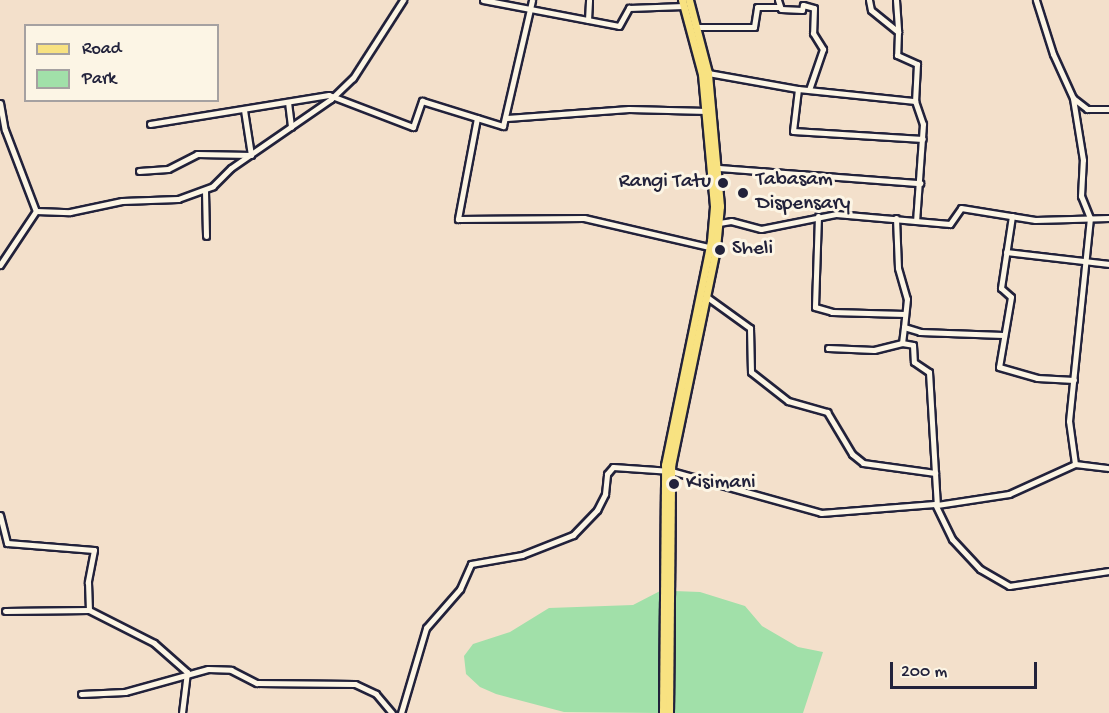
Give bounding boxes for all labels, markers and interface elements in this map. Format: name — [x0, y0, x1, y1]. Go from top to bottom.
legend — [24, 24, 219, 102]
text: Road — [82, 39, 121, 60]
text: Park — [82, 69, 116, 90]
place label: Tabasam Dispensary — [756, 168, 850, 218]
place label: Rangi Tatu — [619, 170, 711, 196]
marker: Rangi Tatu — [716, 176, 730, 190]
marker: Tabasam Dispensary — [734, 184, 752, 202]
place label: Sheli — [732, 237, 773, 263]
marker: Sheli — [713, 243, 727, 257]
place label: Kisimani — [686, 471, 756, 497]
marker: Kisimani — [667, 477, 681, 491]
scale bar — [893, 650, 1040, 688]
text: 200 m — [901, 662, 947, 683]

